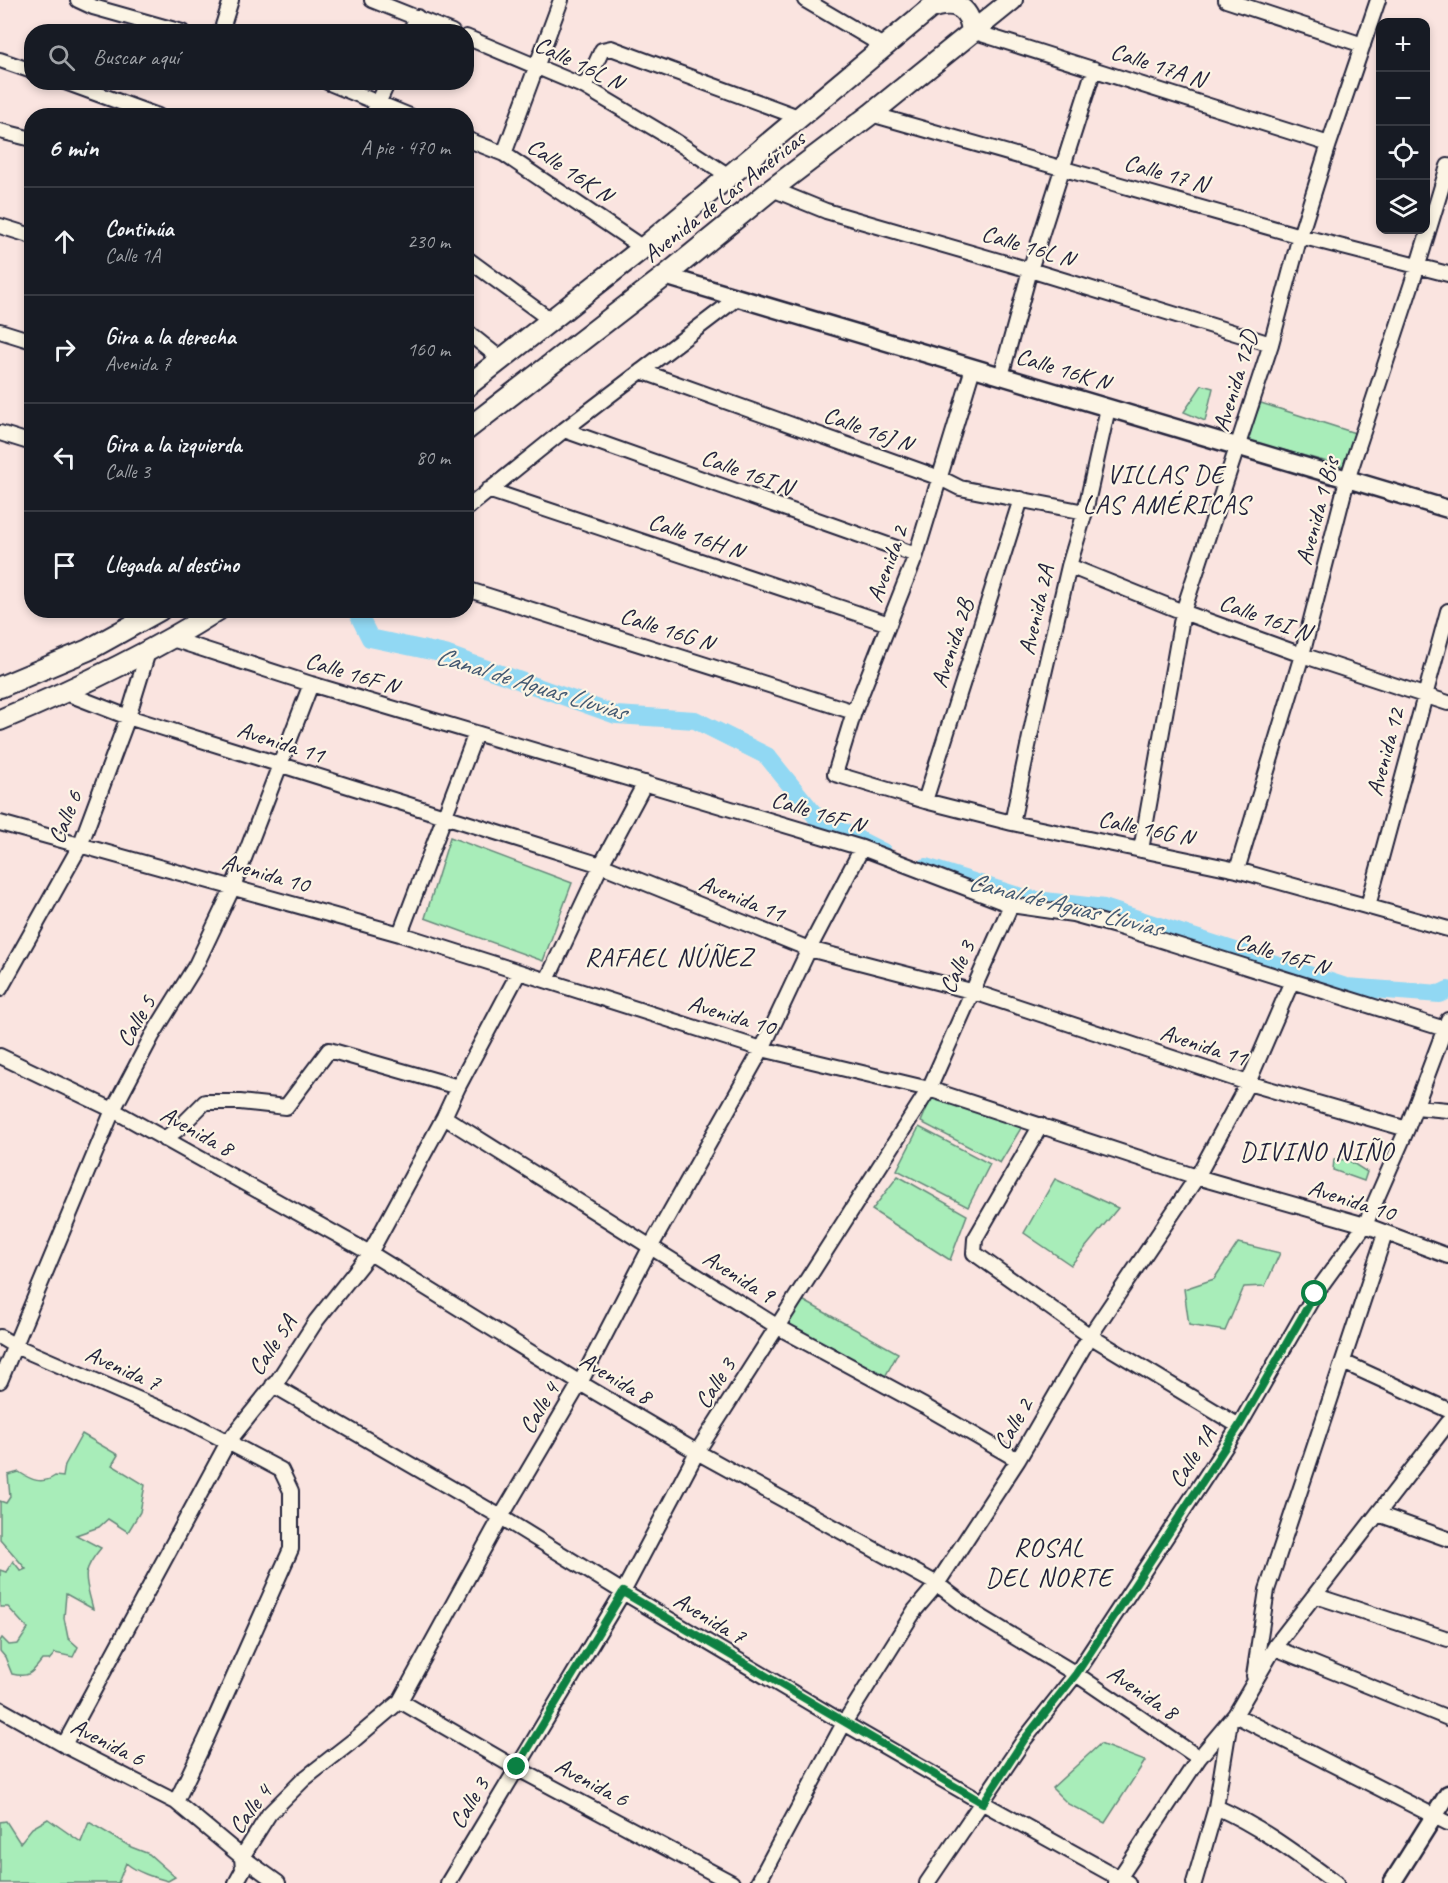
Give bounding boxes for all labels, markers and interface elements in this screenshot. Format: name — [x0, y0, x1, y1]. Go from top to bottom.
map controls — [1376, 18, 1430, 234]
button: + — [1376, 18, 1430, 72]
search box — [24, 24, 474, 90]
street label: Calle 16L N — [530, 29, 631, 99]
street label: Calle 17A N — [1107, 36, 1212, 95]
icon: search — [45, 41, 78, 74]
text: Buscar aquí — [93, 43, 179, 71]
button: − — [1376, 72, 1430, 126]
street label: Avenida de Las Américas — [637, 122, 813, 269]
button: locate — [1376, 126, 1430, 180]
text: 6 min — [48, 131, 98, 164]
street label: Calle 16K N — [522, 131, 621, 211]
text: A pie · 470 m — [361, 135, 450, 160]
street label: Calle 17 N — [1121, 147, 1215, 200]
button: layers — [1376, 180, 1430, 234]
text: Continúa — [105, 215, 173, 243]
street label: Calle 16L N — [978, 218, 1081, 275]
icon: ahead — [48, 225, 81, 258]
text: 230 m — [407, 229, 450, 254]
text: Calle 1A — [105, 243, 160, 268]
text: Gira a la derecha — [105, 323, 236, 351]
street label: Avenida 12D — [1206, 325, 1265, 435]
icon: right — [48, 333, 81, 366]
text: 160 m — [407, 337, 450, 362]
street label: Calle 16K N — [1012, 341, 1117, 398]
text: Avenida 7 — [105, 351, 171, 376]
street label: Calle 16J N — [820, 399, 920, 460]
text: Gira a la izquierda — [105, 431, 242, 459]
icon: left — [48, 441, 81, 474]
street label: Calle 16I N — [697, 442, 800, 504]
text: 80 m — [416, 445, 450, 470]
street label: Avenida 1 Bis — [1288, 451, 1346, 568]
district label: VILLAS DE LAS AMÉRICAS — [1082, 458, 1253, 521]
text: Calle 3 — [105, 459, 150, 484]
street label: Calle 16H N — [645, 506, 750, 567]
street label: Avenida 2 — [859, 520, 915, 606]
icon: arrive — [48, 549, 81, 582]
text: Llegada al destino — [105, 551, 239, 579]
street label: Avenida 2A — [1011, 561, 1061, 658]
street label: Calle 16I N — [1215, 587, 1318, 649]
street label: Avenida 2B — [924, 593, 981, 691]
street label: Calle 16G N — [617, 600, 721, 659]
water label: Canal de Aguas Lluvias — [432, 639, 634, 729]
street label: Calle 16F N — [302, 645, 405, 702]
street label: Avenida 12 — [1359, 703, 1412, 799]
street label: Avenida 11 — [234, 714, 329, 770]
street label: Calle 16F N — [768, 784, 871, 841]
street label: Calle 6 — [41, 785, 90, 848]
street label: Calle 16G N — [1096, 803, 1200, 853]
street label: Avenida 10 — [219, 846, 315, 900]
water label: Canal de Aguas Lluvias — [965, 865, 1168, 945]
street label: Avenida 11 — [695, 867, 790, 929]
street label: Calle 16F N — [1232, 926, 1335, 983]
street label: Calle 3 — [932, 934, 983, 998]
district label: RAFAEL NÚÑEZ — [585, 941, 756, 974]
street label: Avenida 10 — [685, 988, 781, 1043]
street label: Calle 5 — [109, 989, 163, 1052]
street label: Avenida 11 — [1157, 1017, 1252, 1073]
street label: Avenida 8 — [155, 1099, 241, 1164]
district label: DIVINO NIÑO — [1240, 1135, 1396, 1168]
street label: Avenida 10 — [1305, 1172, 1401, 1229]
street label: Avenida 9 — [698, 1242, 782, 1311]
route start — [1301, 1280, 1327, 1306]
street label: Calle 5A — [241, 1308, 304, 1381]
street label: Avenida 7 — [81, 1338, 166, 1398]
street label: Avenida 8 — [574, 1345, 659, 1412]
street label: Calle 3 — [688, 1350, 744, 1414]
street label: Calle 4 — [512, 1375, 567, 1439]
street label: Calle 2 — [986, 1391, 1041, 1455]
street label: Calle 1A — [1161, 1420, 1223, 1493]
district label: ROSAL DEL NORTE — [985, 1531, 1114, 1594]
street label: Avenida 7 — [668, 1585, 753, 1652]
street label: Avenida 8 — [1102, 1658, 1186, 1728]
street label: Avenida 6 — [66, 1711, 151, 1774]
street label: Avenida 6 — [550, 1750, 635, 1814]
route end — [503, 1753, 529, 1779]
street label: Calle 3 — [442, 1770, 497, 1834]
street label: Calle 4 — [222, 1777, 280, 1840]

